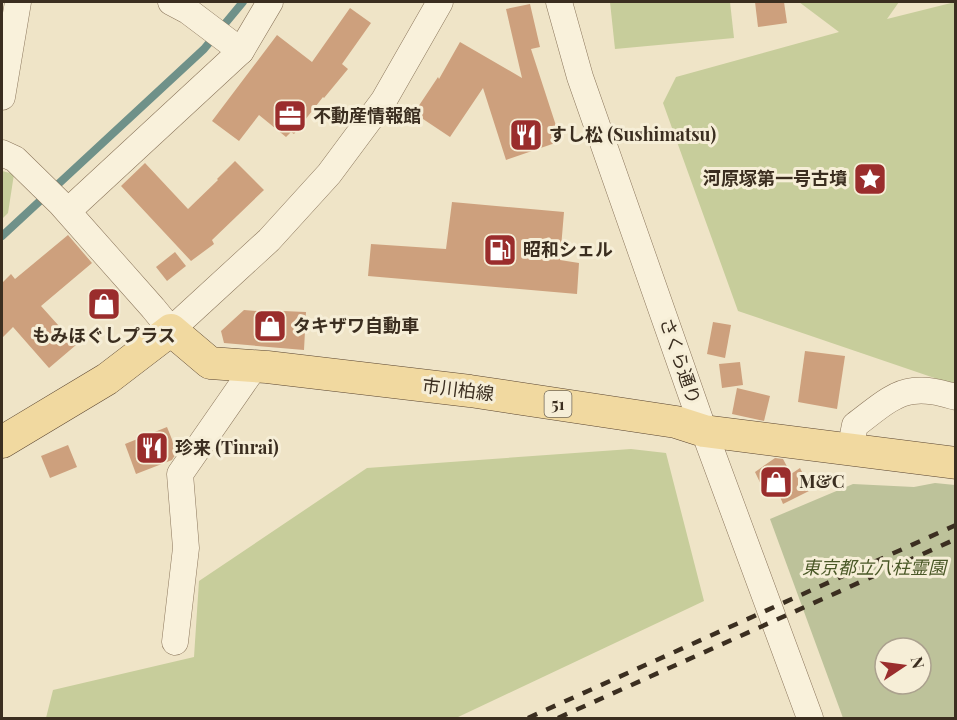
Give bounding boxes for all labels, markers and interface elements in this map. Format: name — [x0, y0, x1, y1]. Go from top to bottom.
office icon: 不動産情報館 — [272, 98, 308, 134]
place label: 不動産情報館 — [313, 103, 421, 127]
restaurant icon: すし松 (Sushimatsu) — [508, 117, 544, 153]
place label: すし松 (Sushimatsu) — [549, 122, 716, 146]
place icon: 河原塚第一号古墳 — [852, 161, 888, 197]
place label: 河原塚第一号古墳 — [703, 166, 847, 190]
fuel station icon: 昭和シェル — [482, 232, 518, 268]
place label: 昭和シェル — [523, 237, 613, 261]
shop icon: もみほぐしプラス — [86, 286, 122, 322]
shop icon: タキザワ自動車 — [252, 308, 288, 344]
place label: タキザワ自動車 — [293, 313, 419, 337]
street label: さくら通り — [655, 314, 707, 407]
place label: もみほぐしプラス — [32, 323, 176, 347]
street label: 市川柏線 — [421, 373, 495, 405]
road number: 51 — [544, 391, 572, 417]
restaurant icon: 珍来 (Tinrai) — [134, 430, 170, 466]
place label: 珍来 (Tinrai) — [175, 435, 279, 459]
shop icon: M&C — [758, 464, 794, 500]
place label: M&C — [799, 469, 845, 493]
park label: 東京都立八柱霊園 — [802, 555, 949, 579]
north arrow — [873, 636, 933, 696]
text: N — [907, 655, 930, 671]

